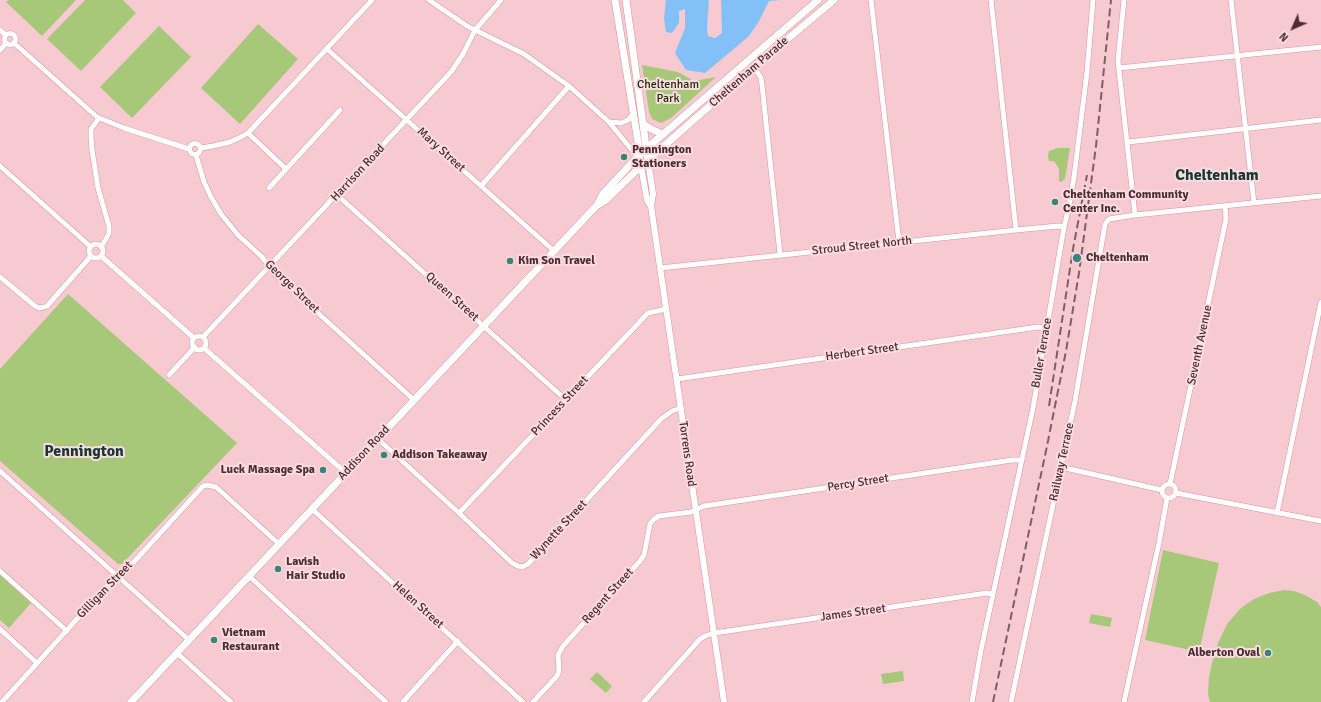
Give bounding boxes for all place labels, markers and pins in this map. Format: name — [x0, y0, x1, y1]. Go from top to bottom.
place label: Pennington Stationers — [632, 143, 692, 171]
marker: Pennington Stationers — [619, 152, 629, 162]
place label: Cheltenham Community Center Inc. — [1063, 188, 1188, 216]
marker: Cheltenham Community Center Inc. — [1050, 197, 1060, 207]
place label: Cheltenham — [1086, 251, 1149, 265]
marker: Cheltenham — [1071, 252, 1083, 264]
place label: Kim Son Travel — [518, 254, 595, 268]
marker: Kim Son Travel — [505, 256, 515, 266]
place label: Addison Takeaway — [392, 448, 487, 462]
marker: Addison Takeaway — [379, 450, 389, 460]
place label: Luck Massage Spa — [220, 463, 315, 477]
marker: Luck Massage Spa — [318, 465, 328, 475]
place label: Lavish Hair Studio — [286, 555, 345, 583]
marker: Lavish Hair Studio — [273, 564, 283, 574]
place label: Vietnam Restaurant — [222, 626, 280, 654]
marker: Vietnam Restaurant — [209, 635, 219, 645]
place label: Alberton Oval — [1188, 646, 1260, 660]
marker: Alberton Oval — [1263, 648, 1273, 658]

